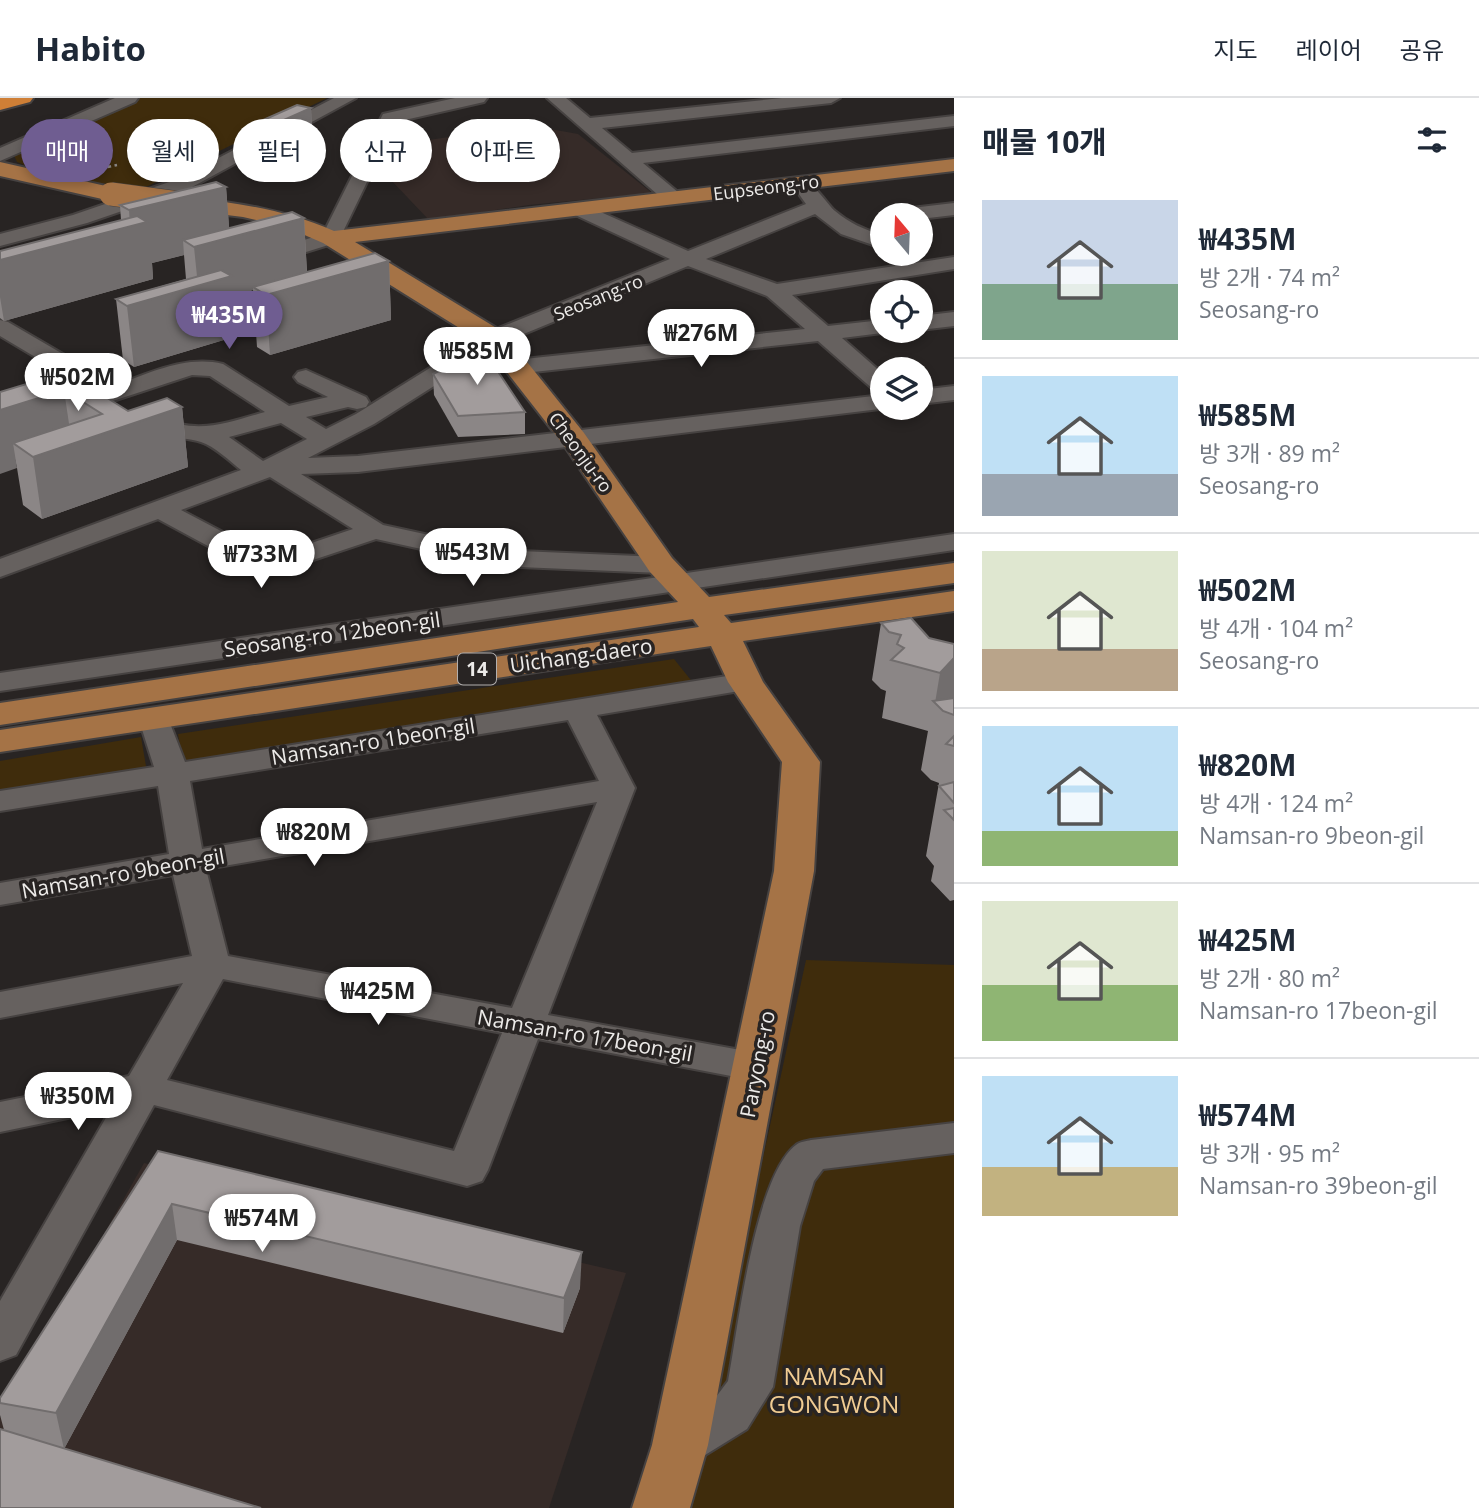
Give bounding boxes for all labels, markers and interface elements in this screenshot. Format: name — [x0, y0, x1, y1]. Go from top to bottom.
text: Habito — [35, 26, 146, 71]
text: 지도 — [1213, 33, 1258, 66]
text: 레이어 — [1296, 33, 1362, 66]
text: 공유 — [1400, 33, 1444, 66]
chip: 매매 — [21, 119, 113, 182]
chip: 월세 — [127, 119, 219, 182]
chip: 필터 — [233, 119, 326, 182]
chip: 신규 — [340, 119, 432, 182]
chip: 아파트 — [446, 119, 560, 182]
text: 매물 10개 — [982, 121, 1107, 162]
icon: filters — [1413, 121, 1451, 159]
street label: Eupseong-ro — [712, 169, 820, 205]
north arrow — [870, 203, 933, 266]
map controls — [870, 203, 933, 420]
text: ₩435M — [1199, 218, 1296, 259]
icon: home — [1038, 228, 1122, 312]
text: 방 2개 · 74 m² — [1199, 261, 1340, 293]
street label: Seosang-ro — [550, 268, 646, 326]
button: locate — [870, 280, 933, 343]
pin: ₩435M — [180, 292, 278, 351]
text: Seosang-ro — [1199, 293, 1319, 325]
text: ₩435M — [192, 298, 266, 330]
pin: ₩276M — [652, 310, 750, 369]
text: ₩276M — [664, 316, 738, 348]
pin: ₩585M — [428, 328, 526, 387]
text: ₩585M — [440, 334, 514, 366]
pin: ₩502M — [29, 354, 127, 413]
button: layers — [870, 357, 933, 420]
text: ₩502M — [41, 360, 115, 392]
text: ₩585M — [1199, 394, 1296, 435]
icon: home — [1038, 404, 1122, 488]
street label: Cheonju-ro — [544, 407, 618, 497]
text: 방 3개 · 89 m² — [1199, 437, 1340, 469]
text: Seosang-ro — [1199, 469, 1319, 501]
pin: ₩543M — [424, 528, 522, 588]
pin: ₩733M — [212, 531, 310, 590]
text: ₩543M — [436, 535, 510, 567]
text: ₩733M — [224, 537, 298, 569]
text: ₩502M — [1199, 569, 1296, 610]
icon: home — [1038, 579, 1122, 663]
street label: Seosang-ro 12beon-gil — [222, 605, 442, 663]
text: 방 4개 · 104 m² — [1199, 612, 1353, 644]
street label: Uichang-daero — [508, 631, 654, 679]
text: Seosang-ro — [1199, 644, 1319, 676]
road number: 14 — [458, 654, 496, 684]
street label: Namsan-ro 1beon-gil — [269, 711, 477, 771]
text: ₩820M — [1199, 744, 1296, 785]
icon: home — [1038, 754, 1122, 838]
text: 방 4개 · 124 m² — [1199, 787, 1353, 819]
pin: ₩820M — [265, 808, 363, 868]
text: ₩820M — [277, 815, 351, 847]
text: Namsan-ro 9beon-gil — [1199, 819, 1424, 851]
street label: Namsan-ro 9beon-gil — [19, 841, 227, 905]
text: ₩425M — [1199, 919, 1296, 960]
icon: home — [1038, 929, 1122, 1013]
text: 방 2개 · 80 m² — [1199, 962, 1340, 994]
pin: ₩425M — [329, 968, 427, 1027]
text: ₩425M — [341, 974, 415, 1006]
text: Namsan-ro 17beon-gil — [1199, 994, 1438, 1026]
street label: Namsan-ro 17beon-gil — [475, 1002, 695, 1068]
street label: Paryong-ro — [733, 1008, 781, 1120]
pin: ₩350M — [29, 1072, 127, 1132]
text: ₩350M — [41, 1079, 115, 1111]
text: ₩574M — [1199, 1094, 1296, 1135]
icon: home — [1038, 1104, 1122, 1188]
text: 방 3개 · 95 m² — [1199, 1137, 1340, 1169]
text: Namsan-ro 39beon-gil — [1199, 1169, 1438, 1201]
pin: ₩574M — [213, 1194, 311, 1254]
text: ₩574M — [225, 1201, 299, 1233]
park label: NAMSAN GONGWON — [769, 1359, 899, 1420]

